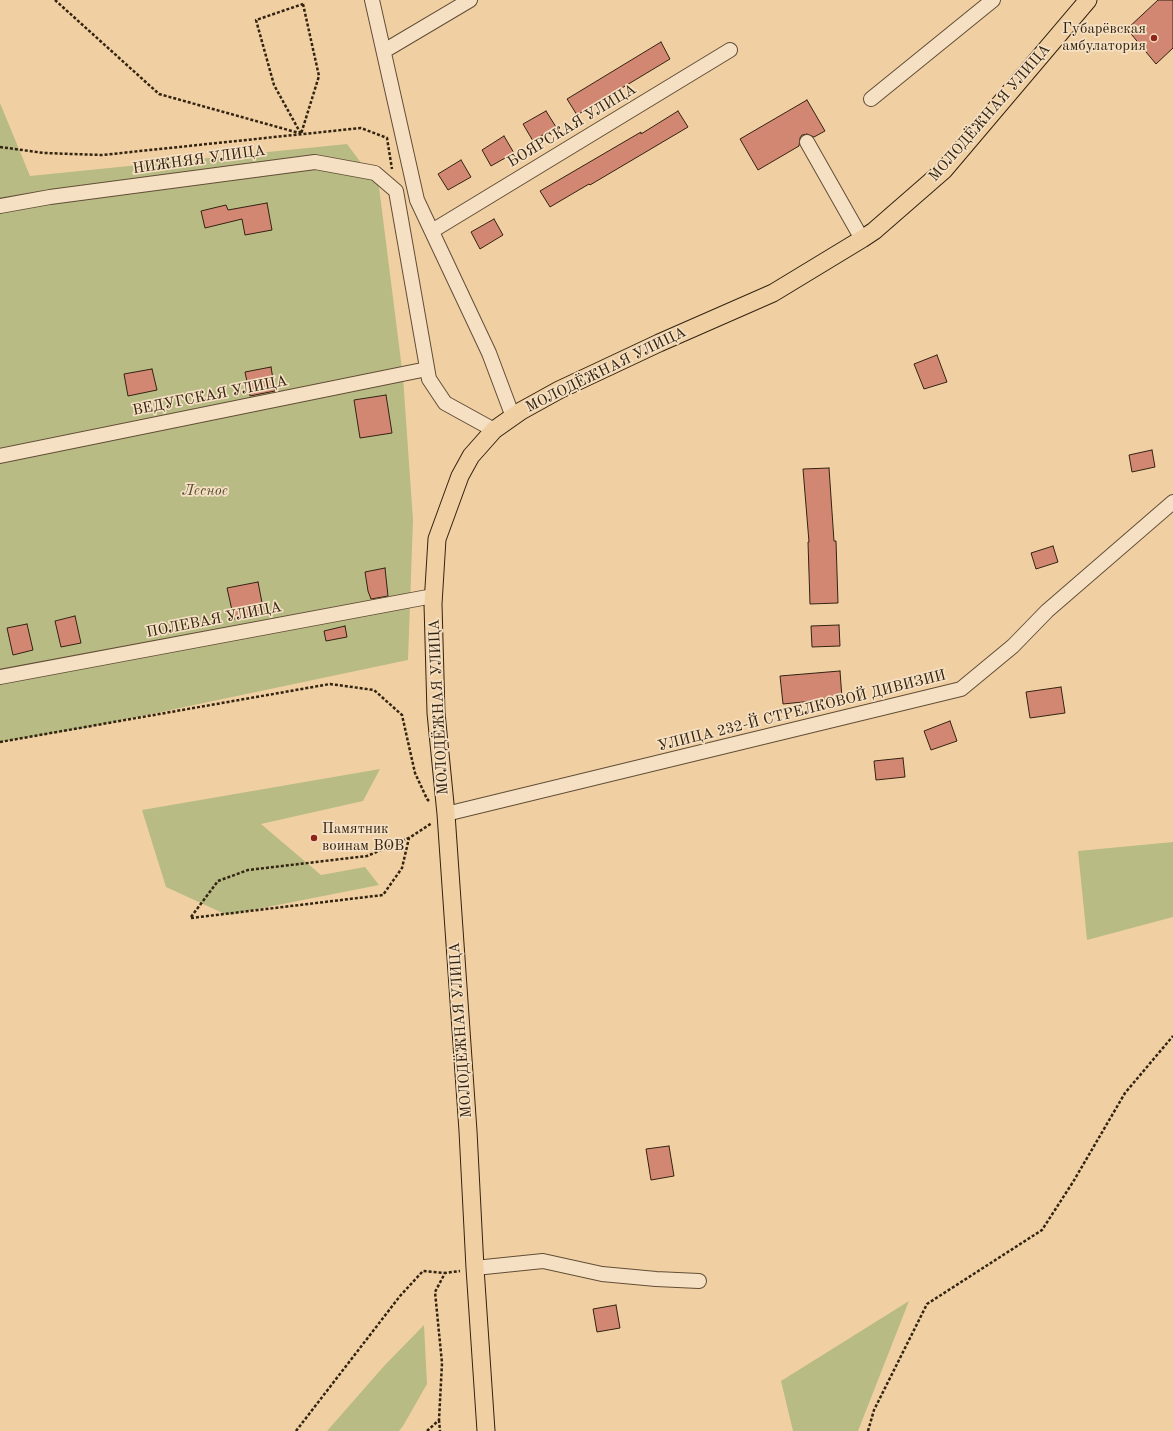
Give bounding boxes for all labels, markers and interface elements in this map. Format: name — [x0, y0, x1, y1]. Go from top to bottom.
place label: Губарёвская амбулатория — [1062, 20, 1146, 55]
marker: Губарёвская амбулатория — [1149, 33, 1159, 43]
street label: МОЛОДЁЖНАЯ УЛИЦА — [925, 41, 1055, 185]
street label: БОЯРСКАЯ УЛИЦА — [504, 80, 640, 172]
street label: НИЖНЯЯ УЛИЦА — [131, 142, 267, 178]
street label: МОЛОДЁЖНАЯ УЛИЦА — [523, 323, 689, 417]
street label: ВЕДУГСКАЯ УЛИЦА — [131, 372, 289, 420]
park label: Лесное — [182, 482, 228, 500]
street label: ПОЛЕВАЯ УЛИЦА — [145, 598, 283, 642]
street label: МОЛОДЁЖНАЯ УЛИЦА — [425, 618, 453, 796]
street label: УЛИЦА 232-Й СТРЕЛКОВОЙ ДИВИЗИИ — [656, 666, 948, 756]
place label: Памятник воинам ВОВ — [322, 820, 404, 855]
marker: Памятник воинам ВОВ — [309, 833, 319, 843]
street label: МОЛОДЁЖНАЯ УЛИЦА — [446, 941, 476, 1119]

